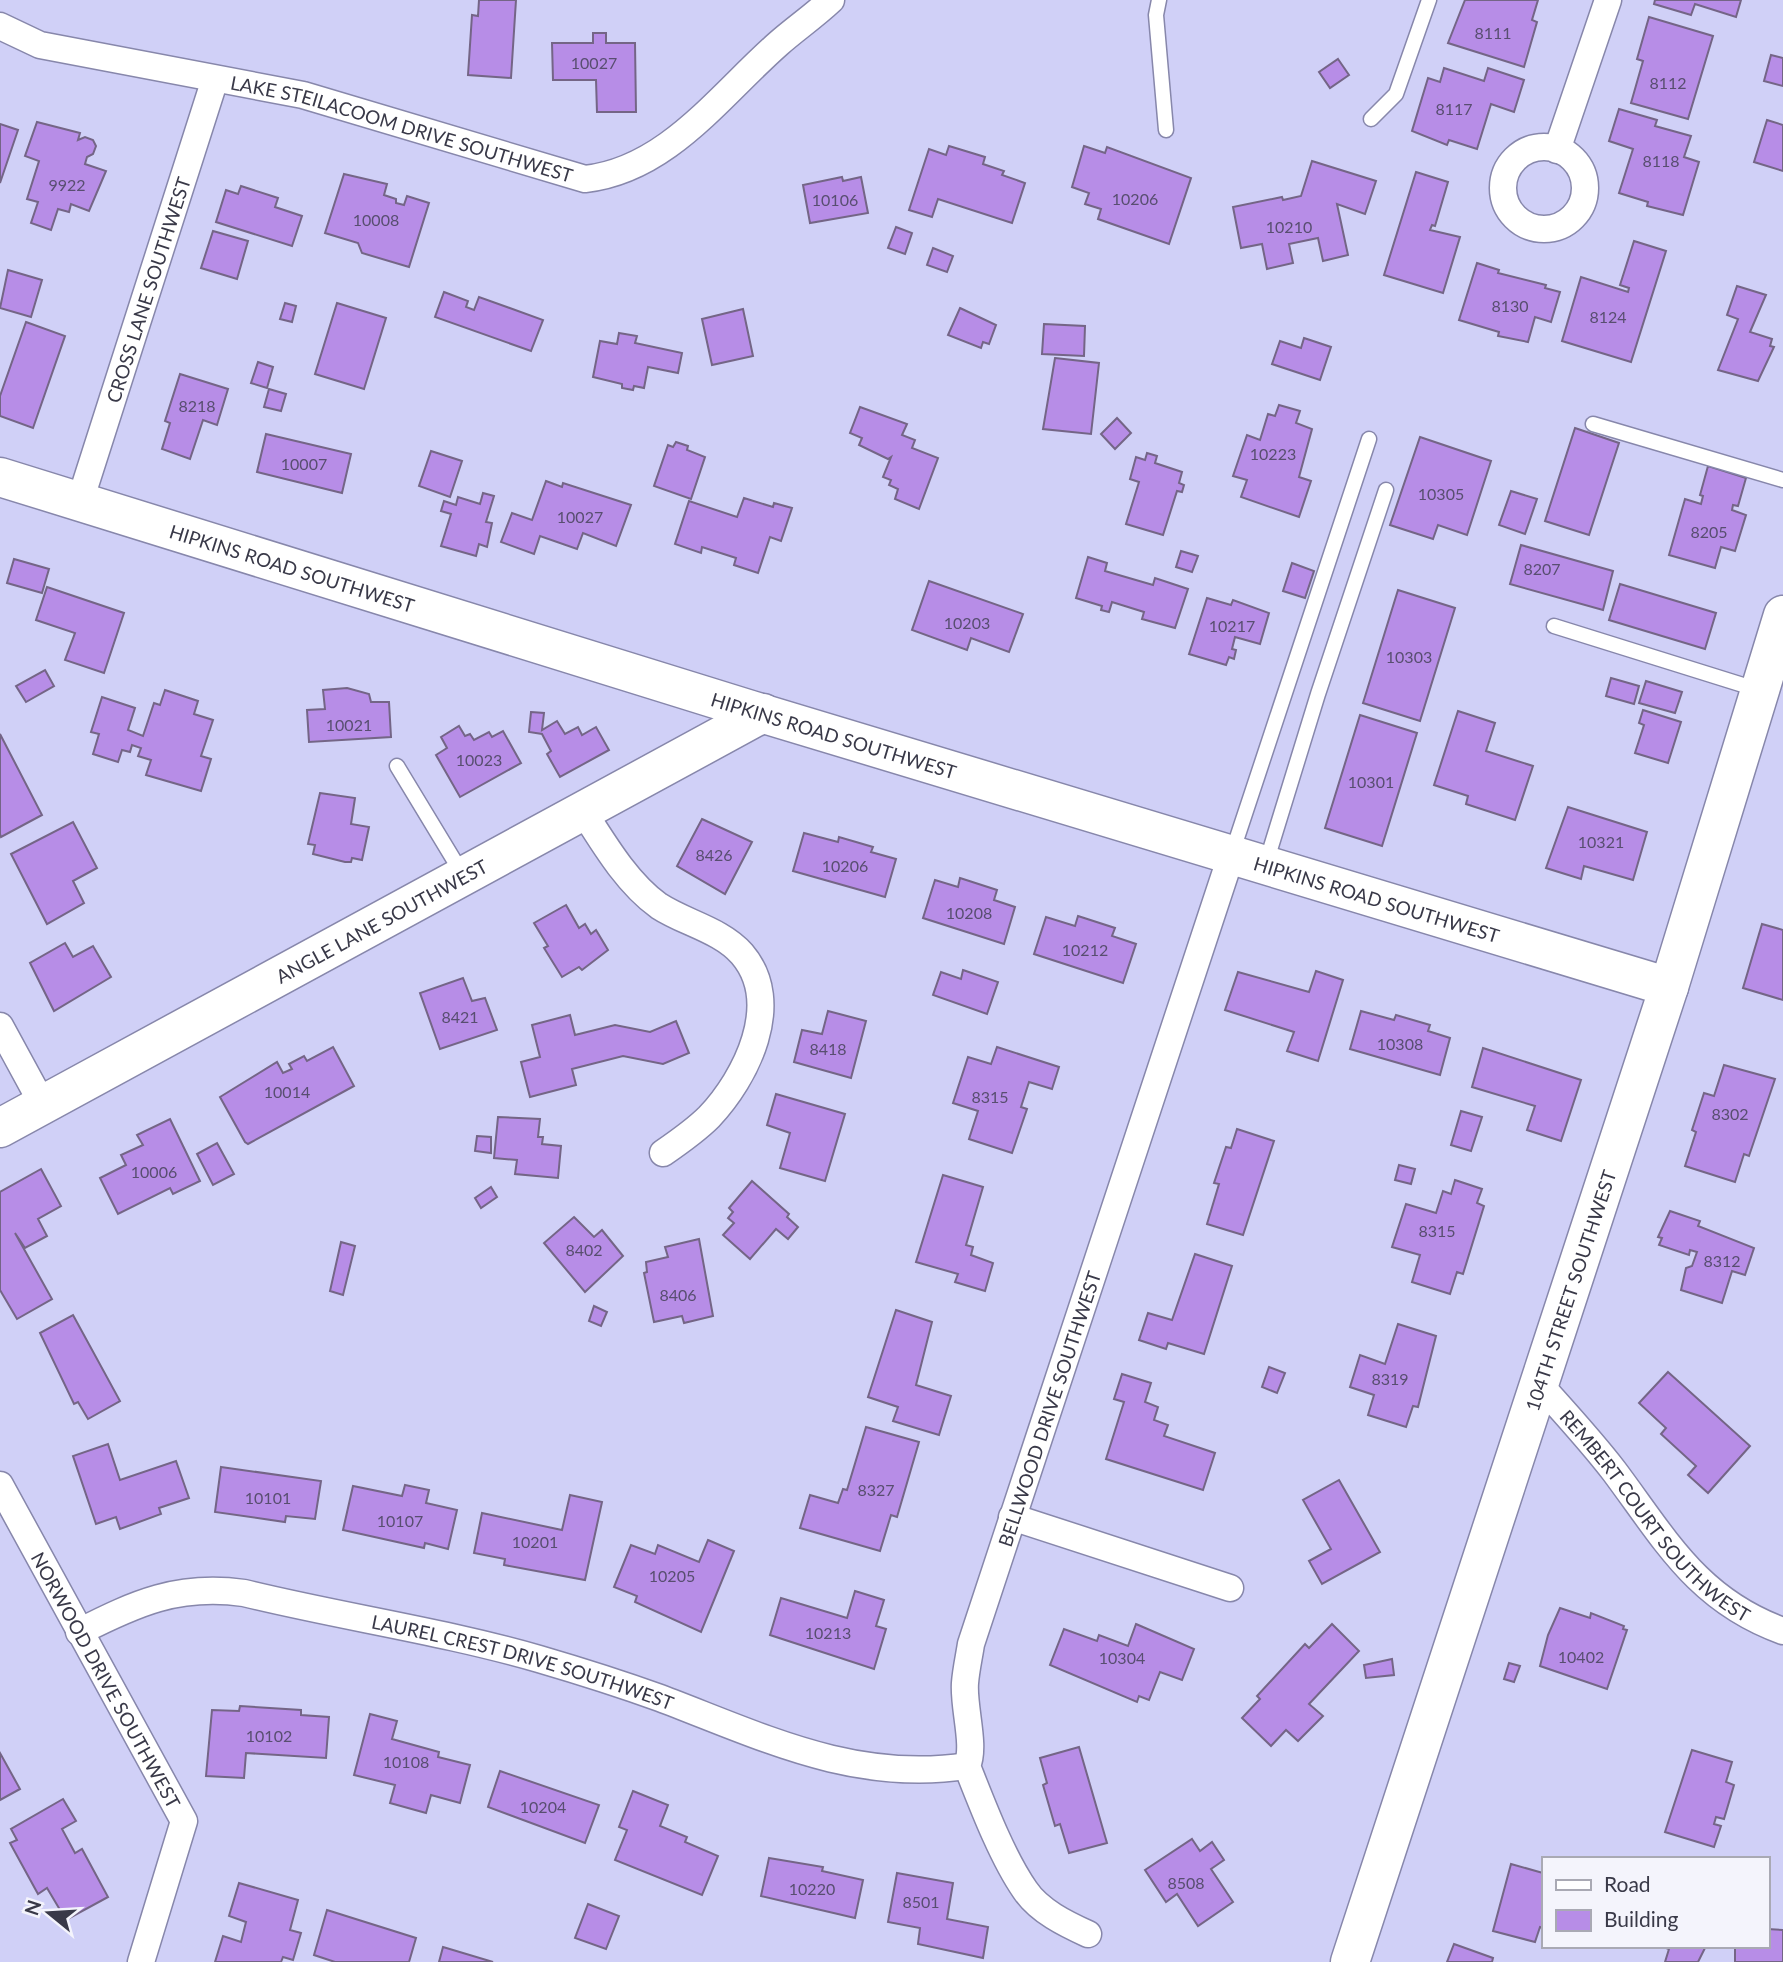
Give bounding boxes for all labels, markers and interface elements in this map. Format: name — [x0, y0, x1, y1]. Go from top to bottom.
house number: 8111 — [1474, 23, 1512, 42]
house number: 10027 — [571, 53, 617, 72]
street label: LAKE STEILACOOM DRIVE SOUTHWEST — [229, 70, 576, 186]
house number: 8112 — [1649, 73, 1687, 92]
house number: 8117 — [1435, 99, 1473, 118]
house number: 8118 — [1642, 151, 1680, 170]
street label: CROSS LANE SOUTHWEST — [101, 174, 195, 405]
house number: 9922 — [48, 175, 86, 194]
house number: 10206 — [1112, 189, 1158, 208]
house number: 10106 — [812, 190, 858, 209]
house number: 10008 — [353, 210, 399, 229]
house number: 10210 — [1266, 217, 1312, 236]
house number: 8130 — [1491, 296, 1529, 315]
house number: 8124 — [1589, 307, 1627, 326]
house number: 8218 — [178, 396, 216, 415]
house number: 10223 — [1250, 444, 1296, 463]
house number: 10007 — [281, 454, 327, 473]
house number: 10305 — [1418, 484, 1464, 503]
house number: 10027 — [557, 507, 603, 526]
street label: HIPKINS ROAD SOUTHWEST — [167, 519, 418, 616]
house number: 8205 — [1690, 522, 1728, 541]
house number: 8207 — [1523, 559, 1561, 578]
house number: 10203 — [944, 613, 990, 632]
house number: 10217 — [1209, 616, 1255, 635]
house number: 10303 — [1386, 647, 1432, 666]
street label: HIPKINS ROAD SOUTHWEST — [709, 687, 959, 783]
house number: 10021 — [326, 715, 372, 734]
house number: 10023 — [456, 750, 502, 769]
house number: 10301 — [1348, 772, 1394, 791]
house number: 10321 — [1578, 832, 1624, 851]
house number: 8426 — [695, 845, 733, 864]
street label: HIPKINS ROAD SOUTHWEST — [1251, 851, 1502, 947]
street label: ANGLE LANE SOUTHWEST — [271, 854, 491, 987]
house number: 10206 — [822, 856, 868, 875]
house number: 10208 — [946, 903, 992, 922]
house number: 10212 — [1062, 940, 1108, 959]
house number: 8421 — [441, 1007, 479, 1026]
house number: 10308 — [1377, 1034, 1423, 1053]
house number: 8418 — [809, 1039, 847, 1058]
house number: 10014 — [264, 1082, 310, 1101]
house number: 8315 — [971, 1087, 1009, 1106]
house number: 8302 — [1711, 1104, 1749, 1123]
house number: 10006 — [131, 1162, 177, 1181]
street label: 104TH STREET SOUTHWEST — [1520, 1167, 1620, 1413]
house number: 8315 — [1418, 1221, 1456, 1240]
house number: 8402 — [565, 1240, 603, 1259]
house number: 8312 — [1703, 1251, 1741, 1270]
street label: BELLWOOD DRIVE SOUTHWEST — [993, 1268, 1105, 1549]
house number: 8406 — [659, 1285, 697, 1304]
house number: 8319 — [1371, 1369, 1409, 1388]
street label: REMBERT COURT SOUTHWEST — [1556, 1404, 1755, 1626]
house number: 8327 — [857, 1480, 895, 1499]
house number: 10101 — [245, 1488, 291, 1507]
house number: 10107 — [377, 1511, 423, 1530]
house number: 10201 — [512, 1532, 558, 1551]
street label: NORWOOD DRIVE SOUTHWEST — [27, 1548, 186, 1812]
house number: 10205 — [649, 1566, 695, 1585]
street label: LAUREL CREST DRIVE SOUTHWEST — [370, 1609, 677, 1714]
house number: 10213 — [805, 1623, 851, 1642]
house number: 10402 — [1558, 1647, 1604, 1666]
house number: 10304 — [1099, 1648, 1145, 1667]
house number: 10102 — [246, 1726, 292, 1745]
house number: 10108 — [383, 1752, 429, 1771]
house number: 10204 — [520, 1797, 566, 1816]
legend — [1542, 1857, 1769, 1948]
text: Road — [1604, 1871, 1651, 1896]
house number: 8508 — [1167, 1873, 1205, 1892]
north arrow — [14, 1878, 84, 1948]
house number: 10220 — [789, 1879, 835, 1898]
house number: 8501 — [902, 1892, 940, 1911]
text: N — [19, 1897, 46, 1918]
text: Building — [1604, 1906, 1679, 1931]

